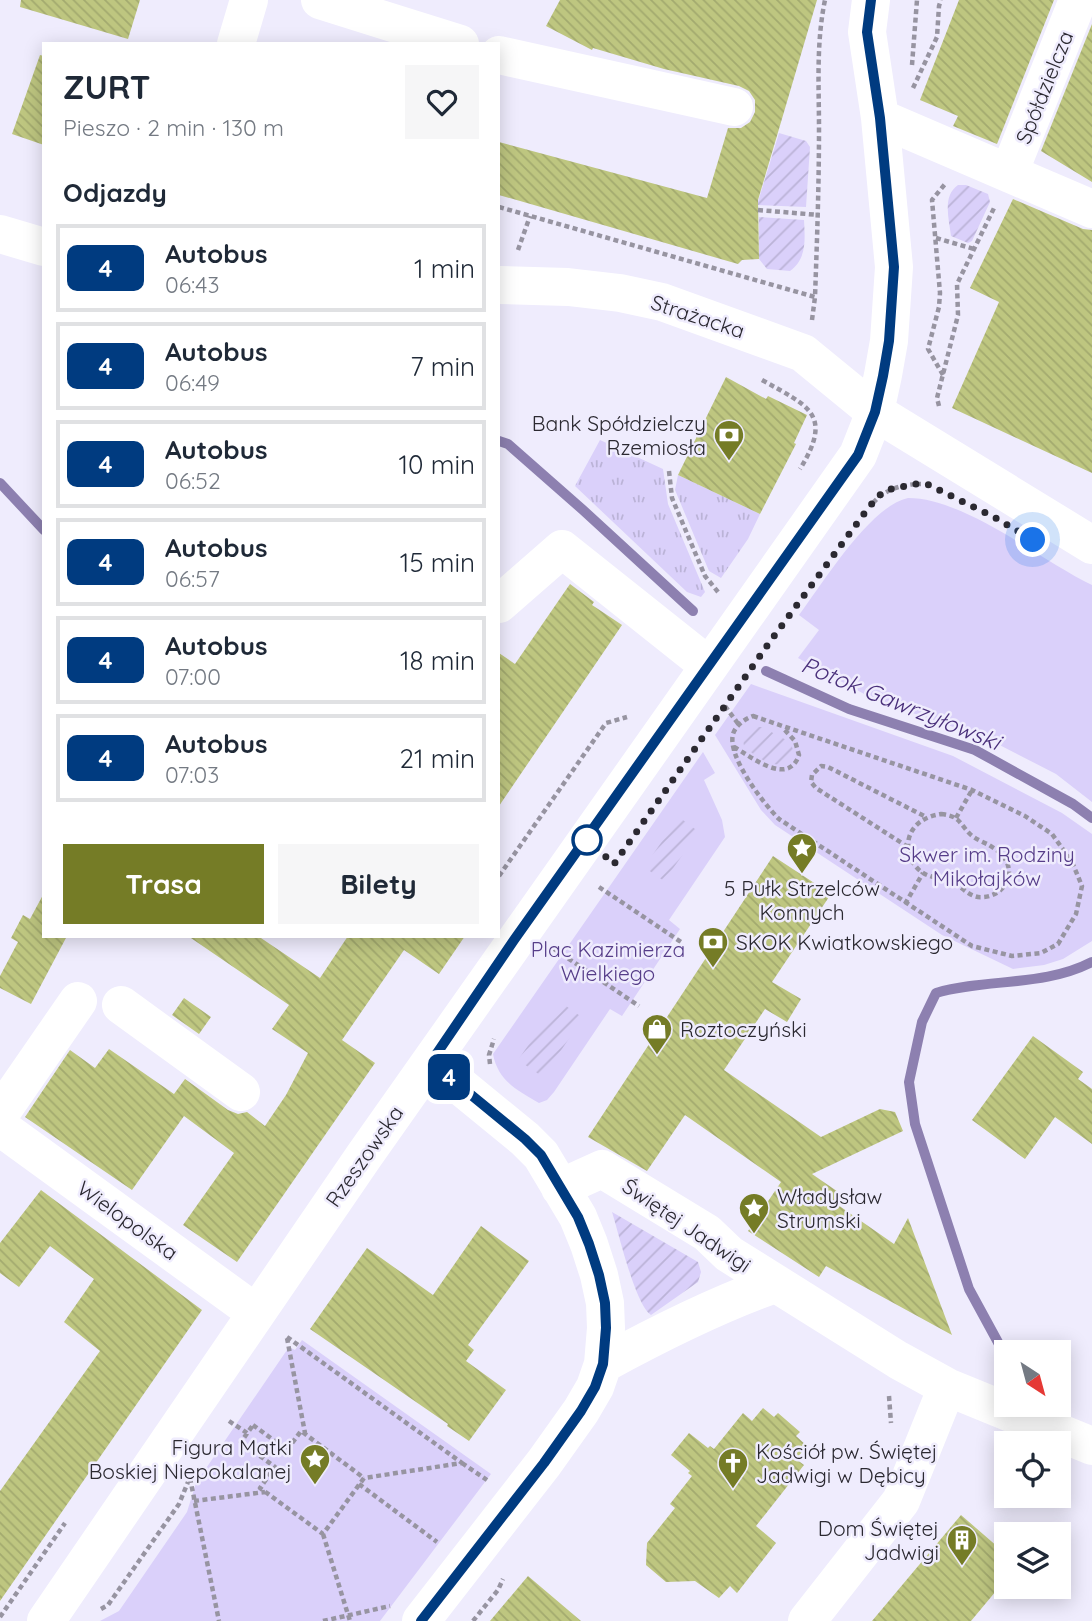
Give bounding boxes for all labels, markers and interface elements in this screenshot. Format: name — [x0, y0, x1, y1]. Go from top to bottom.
street label: Spółdzielcza — [1010, 27, 1078, 147]
button: heart — [405, 65, 479, 139]
text: ZURT — [63, 66, 150, 107]
text: Pieszo · 2 min · 130 m — [63, 113, 284, 142]
text: Odjazdy — [63, 176, 167, 209]
text: Autobus — [165, 237, 267, 270]
text: 1 min — [414, 252, 475, 285]
text: 4 — [98, 253, 113, 283]
text: 06:43 — [165, 270, 220, 299]
street label: Strażacka — [648, 289, 748, 343]
text: Autobus — [165, 335, 267, 368]
text: 7 min — [410, 350, 475, 383]
text: 4 — [98, 351, 113, 381]
text: 06:49 — [165, 368, 220, 397]
place label: Bank Spółdzielczy Rzemiosła — [532, 410, 706, 460]
bank icon: Bank Spółdzielczy Rzemiosła — [712, 418, 746, 462]
text: Autobus — [165, 433, 267, 466]
text: 10 min — [399, 448, 475, 481]
text: 4 — [98, 449, 113, 479]
text: 06:52 — [165, 466, 221, 495]
your location — [1015, 522, 1050, 557]
text: Autobus — [165, 531, 267, 564]
text: 15 min — [400, 546, 475, 579]
text: 4 — [98, 547, 113, 577]
text: 06:57 — [165, 564, 220, 593]
text: Autobus — [165, 629, 267, 662]
text: 18 min — [400, 644, 475, 677]
text: 4 — [98, 645, 113, 675]
water label: Potok Gawrzyłowski — [797, 650, 1008, 757]
text: 07:00 — [165, 662, 221, 691]
text: Autobus — [165, 727, 267, 760]
text: 21 min — [400, 742, 475, 775]
text: 4 — [98, 743, 113, 773]
text: 07:03 — [165, 760, 219, 789]
unlabelled marker — [572, 825, 602, 855]
place icon: 5 Pułk Strzelców Konnych — [785, 831, 819, 875]
park label: Skwer im. Rodziny Mikołajków — [899, 841, 1075, 891]
button: Trasa — [63, 844, 264, 924]
button: Bilety — [278, 844, 479, 924]
place label: 5 Pułk Strzelców Konnych — [724, 875, 880, 925]
bank icon: SKOK Kwiatkowskiego — [696, 925, 730, 969]
place label: SKOK Kwiatkowskiego — [736, 929, 953, 955]
park label: Plac Kazimierza Wielkiego — [531, 936, 685, 986]
shop icon: Roztoczyński — [640, 1012, 674, 1056]
place label: Roztoczyński — [680, 1016, 807, 1042]
line badge: 4 — [426, 1054, 472, 1100]
text: 4 — [442, 1062, 456, 1092]
street label: Rzeszowska — [320, 1100, 408, 1212]
street label: Świętej Jadwigi — [618, 1172, 756, 1278]
street label: Wielopolska — [73, 1175, 183, 1265]
place label: Władysław Strumski — [777, 1183, 883, 1233]
place icon: Władysław Strumski — [737, 1191, 771, 1235]
north arrow — [994, 1340, 1071, 1418]
map controls — [994, 1340, 1071, 1599]
button: locate — [994, 1431, 1071, 1508]
place label: Figura Matki Boskiej Niepokalanej — [89, 1434, 292, 1484]
place label: Kościół pw. Świętej Jadwigi w Dębicy — [756, 1438, 937, 1488]
place icon: Figura Matki Boskiej Niepokalanej — [298, 1442, 332, 1486]
church icon: Kościół pw. Świętej Jadwigi w Dębicy — [716, 1446, 750, 1490]
place label: Dom Świętej Jadwigi — [818, 1515, 939, 1565]
button: layers — [994, 1522, 1071, 1599]
building icon: Dom Świętej Jadwigi — [945, 1523, 979, 1567]

